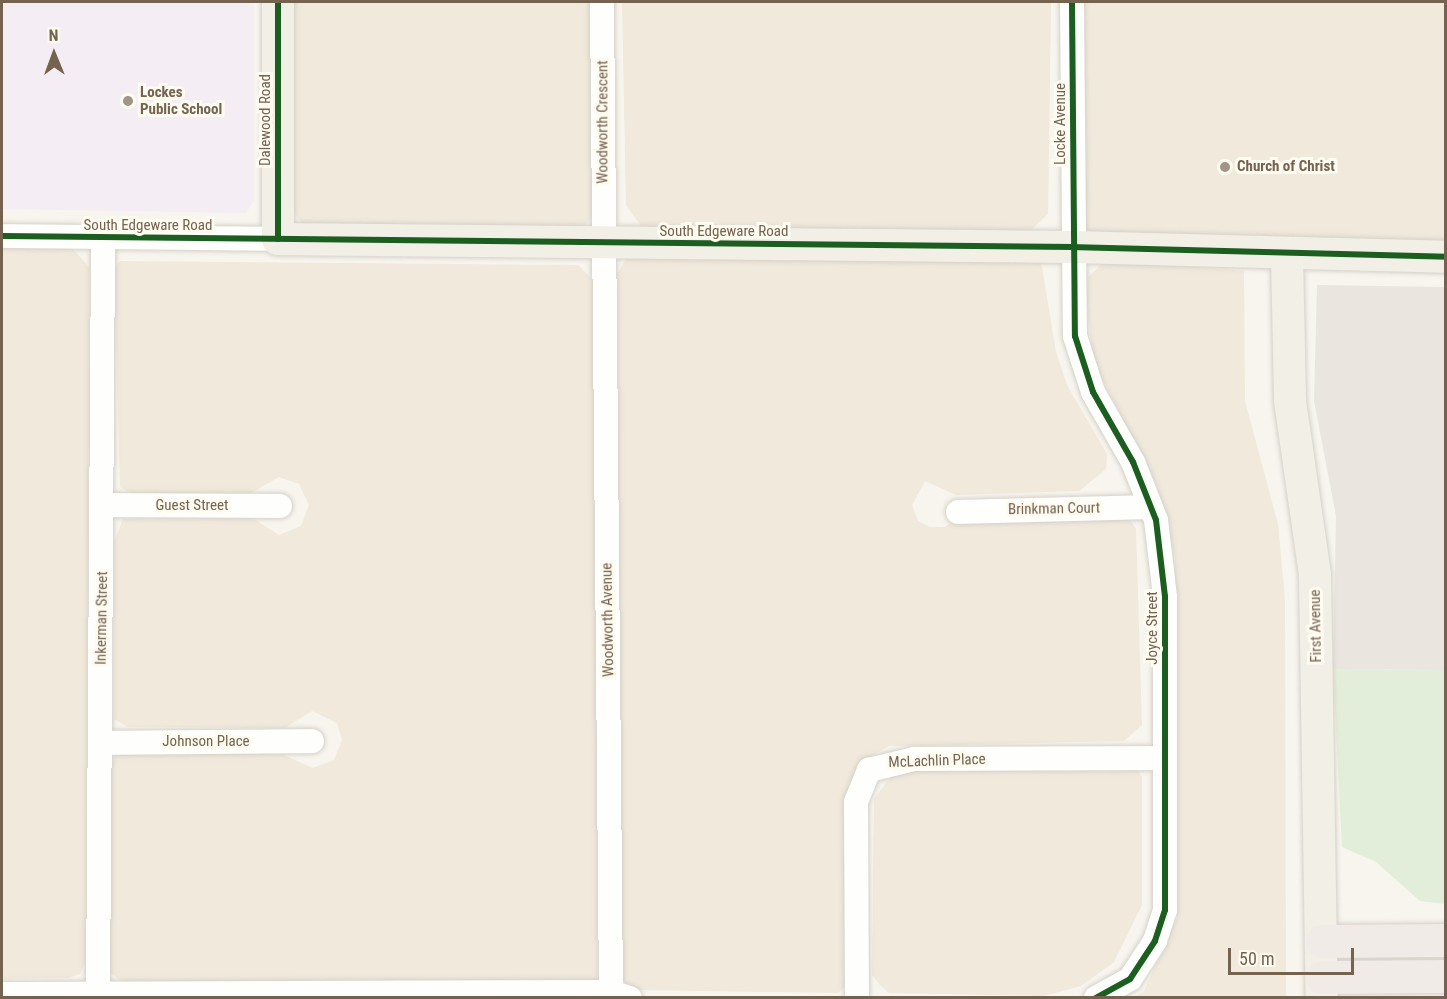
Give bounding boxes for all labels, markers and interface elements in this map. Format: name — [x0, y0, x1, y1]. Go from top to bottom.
north arrow — [24, 24, 84, 84]
text: N — [49, 26, 59, 45]
street label: Woodworth Crescent — [594, 60, 612, 184]
street label: Dalewood Road — [257, 74, 275, 166]
place label: Lockes Public School — [140, 83, 222, 118]
street label: Locke Avenue — [1052, 83, 1070, 165]
marker: Lockes Public School — [121, 94, 135, 108]
place label: Church of Christ — [1237, 158, 1335, 176]
marker: Church of Christ — [1218, 160, 1232, 174]
street label: South Edgeware Road — [84, 217, 212, 235]
street label: South Edgeware Road — [660, 223, 788, 241]
street label: Guest Street — [155, 497, 229, 515]
street label: Brinkman Court — [1008, 499, 1100, 519]
street label: Woodworth Avenue — [598, 563, 618, 677]
street label: Inkerman Street — [92, 571, 112, 665]
street label: First Avenue — [1306, 589, 1326, 663]
street label: Joyce Street — [1144, 591, 1162, 665]
street label: Johnson Place — [162, 733, 250, 751]
street label: McLachlin Place — [888, 750, 986, 772]
scale bar — [1231, 936, 1357, 974]
text: 50 m — [1239, 948, 1274, 969]

